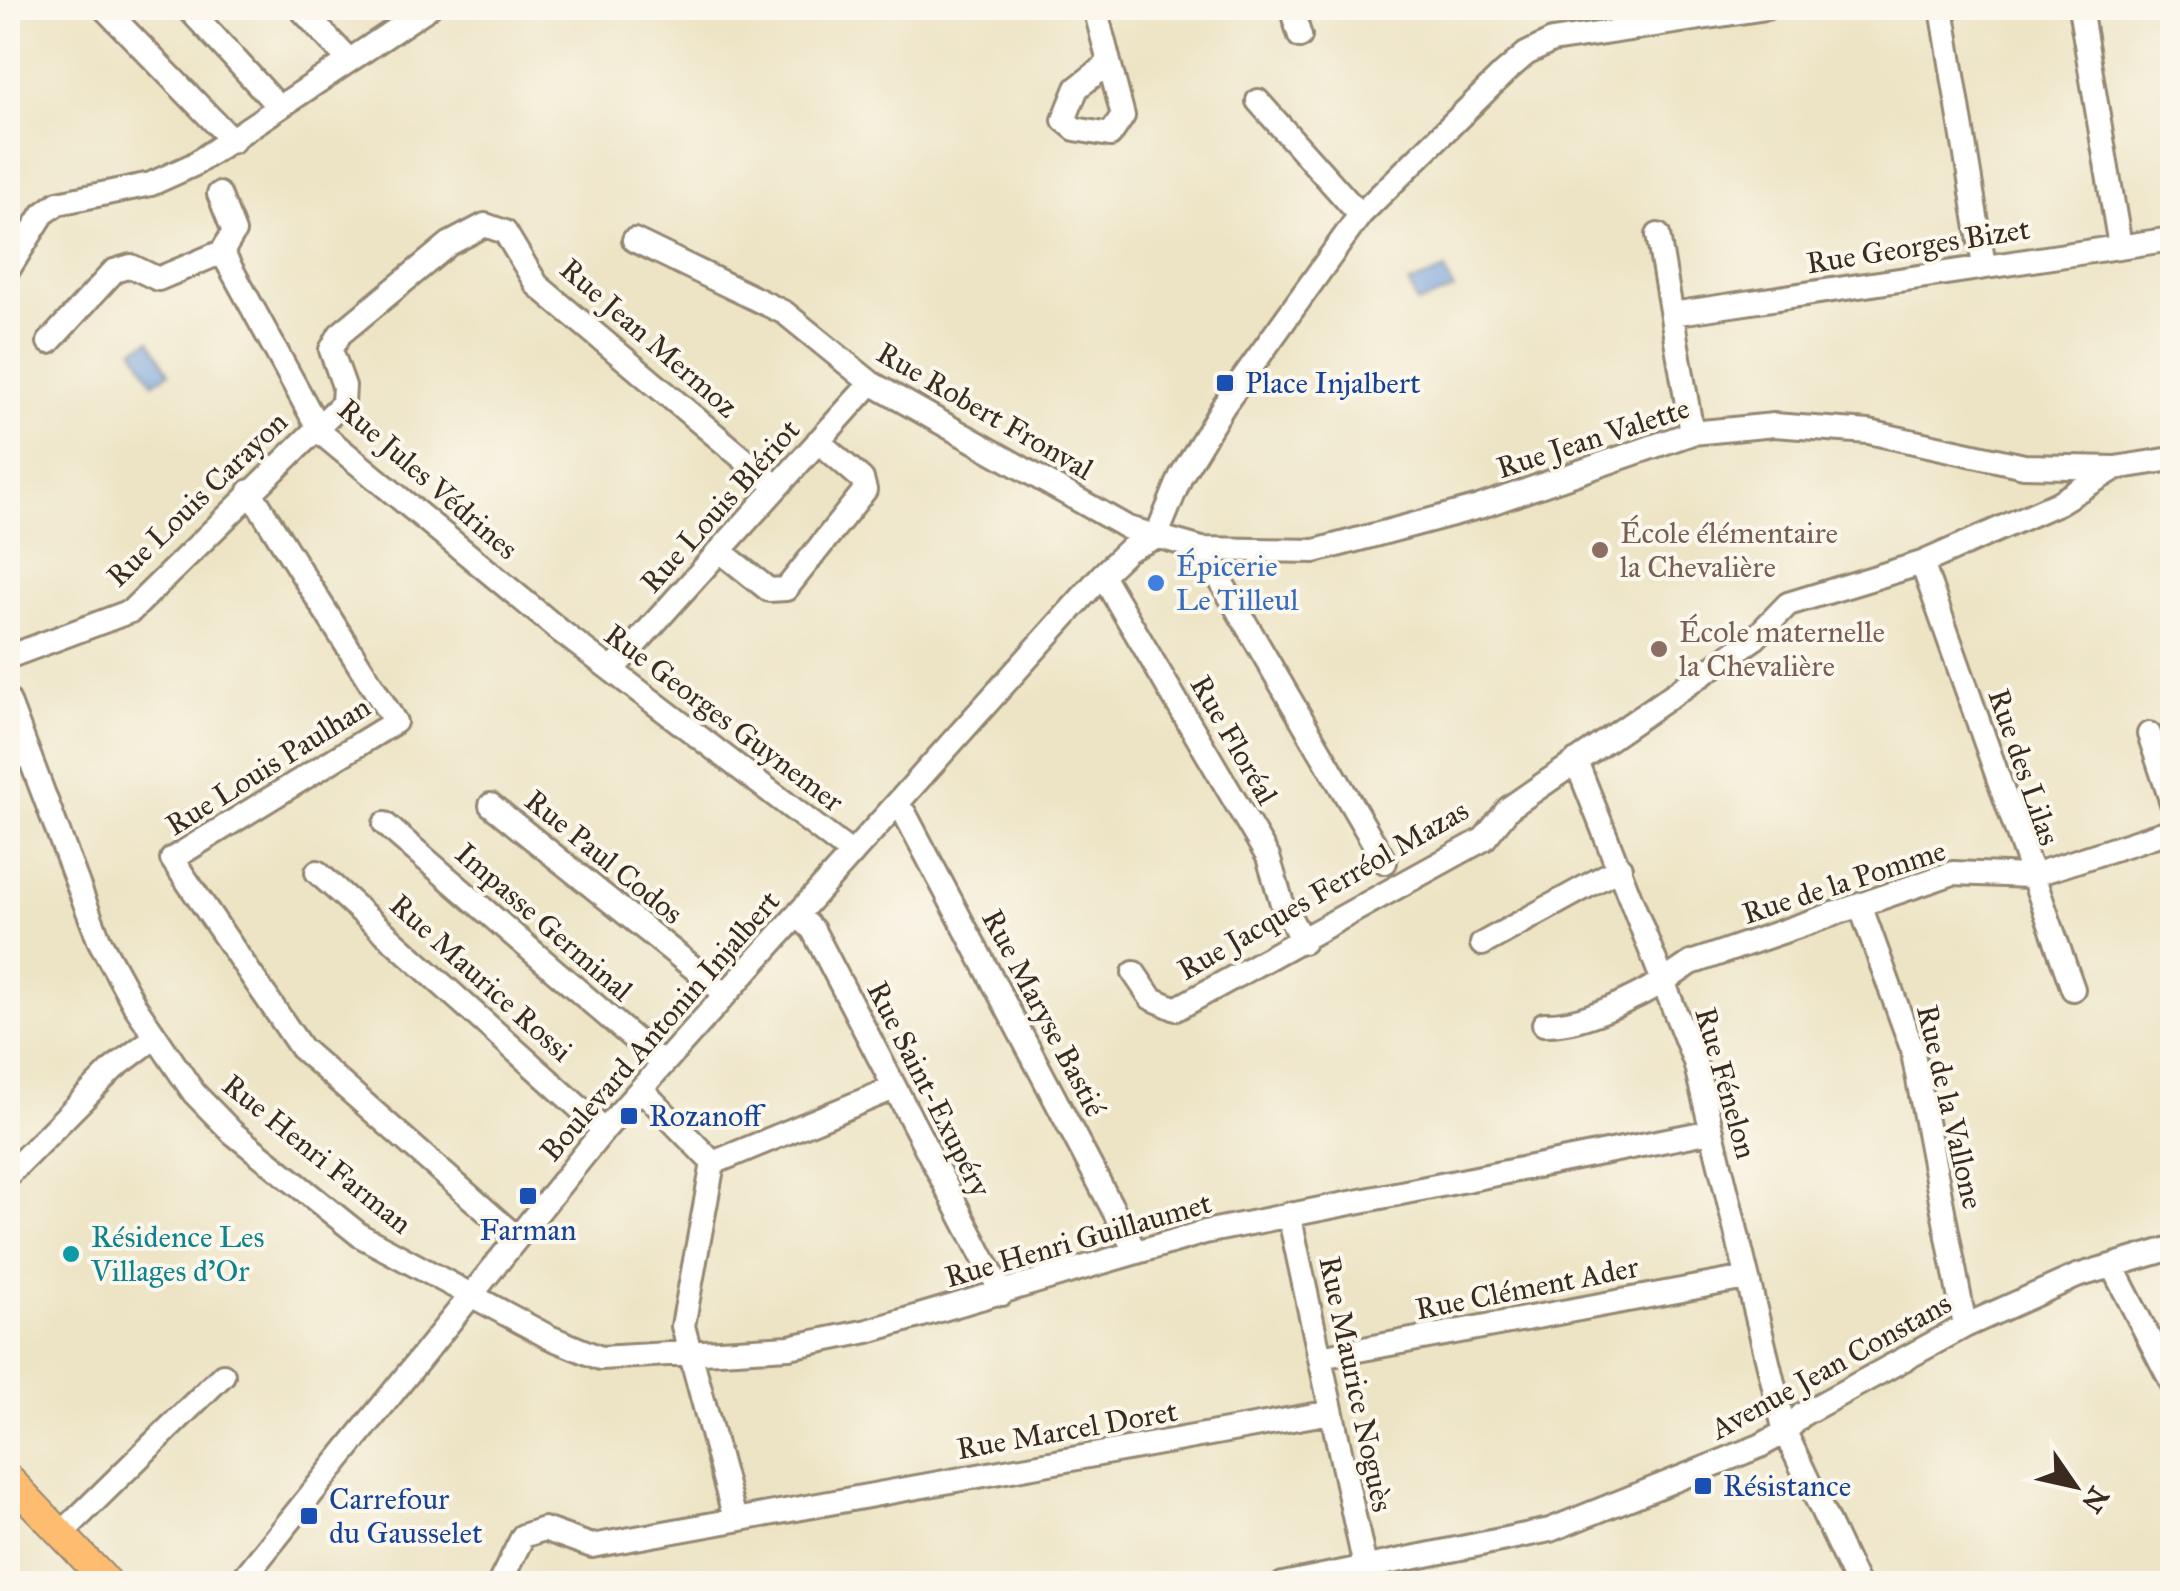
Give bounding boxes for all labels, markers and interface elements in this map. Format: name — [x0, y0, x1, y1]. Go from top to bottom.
street label: Rue Georges Bizet — [1804, 211, 2033, 281]
street label: Rue Jean Mermoz — [553, 251, 745, 425]
street label: Rue Robert Fronval — [871, 335, 1100, 488]
place label: Place Injalbert — [1245, 365, 1421, 401]
marker: Place Injalbert — [1214, 372, 1236, 394]
street label: Rue Jean Valette — [1492, 390, 1694, 486]
street label: Rue Jules Védrines — [331, 391, 525, 567]
street label: Rue Louis Carayon — [99, 404, 295, 594]
street label: Rue Louis Blériot — [633, 412, 807, 600]
place label: École élémentaire la Chevalière — [1620, 514, 1838, 585]
marker: École élémentaire la Chevalière — [1589, 539, 1611, 561]
place label: Épicerie Le Tilleul — [1176, 547, 1300, 618]
marker: Épicerie Le Tilleul — [1145, 572, 1167, 594]
place label: École maternelle la Chevalière — [1679, 613, 1885, 684]
street label: Rue Georges Guynemer — [597, 616, 851, 820]
marker: École maternelle la Chevalière — [1648, 638, 1670, 660]
street label: Rue Floréal — [1183, 669, 1286, 812]
street label: Rue des Lilas — [1980, 684, 2068, 850]
street label: Rue Louis Paulhan — [159, 689, 377, 843]
street label: Rue Paul Codos — [518, 782, 690, 932]
street label: Rue Jacques Ferréol Mazas — [1171, 792, 1475, 988]
street label: Rue de la Pomme — [1738, 832, 1950, 932]
street label: Impasse Germinal — [448, 835, 641, 1009]
street label: Boulevard Antonin Injalbert — [533, 883, 788, 1169]
street label: Rue Maurice Rossi — [382, 887, 580, 1069]
street label: Rue Maryse Bastié — [974, 903, 1114, 1123]
street label: Rue Saint-Exupéry — [859, 975, 999, 1203]
street label: Rue de la Vallone — [1909, 1001, 1991, 1213]
street label: Rue Fénelon — [1687, 1003, 1765, 1163]
street label: Rue Henri Farman — [215, 1067, 419, 1241]
place label: Rozanoff — [649, 1098, 766, 1134]
marker: Rozanoff — [618, 1105, 640, 1127]
marker: Farman — [517, 1185, 539, 1207]
street label: Rue Henri Guillaumet — [941, 1185, 1216, 1295]
place label: Farman — [480, 1212, 576, 1248]
place label: Résidence Les Villages d'Or — [90, 1219, 265, 1289]
marker: Résidence Les Villages d'Or — [60, 1243, 82, 1265]
street label: Rue Clément Ader — [1412, 1249, 1642, 1327]
street label: Rue Maurice Noguès — [1311, 1253, 1401, 1515]
street label: Avenue Jean Constans — [1703, 1285, 1958, 1448]
street label: Rue Marcel Doret — [954, 1393, 1180, 1467]
north arrow — [2025, 1436, 2125, 1536]
place label: Résistance — [1723, 1468, 1851, 1504]
marker: Résistance — [1692, 1475, 1714, 1497]
text: N — [2074, 1480, 2116, 1520]
place label: Carrefour du Gausselet — [329, 1481, 483, 1551]
marker: Carrefour du Gausselet — [298, 1505, 320, 1527]

